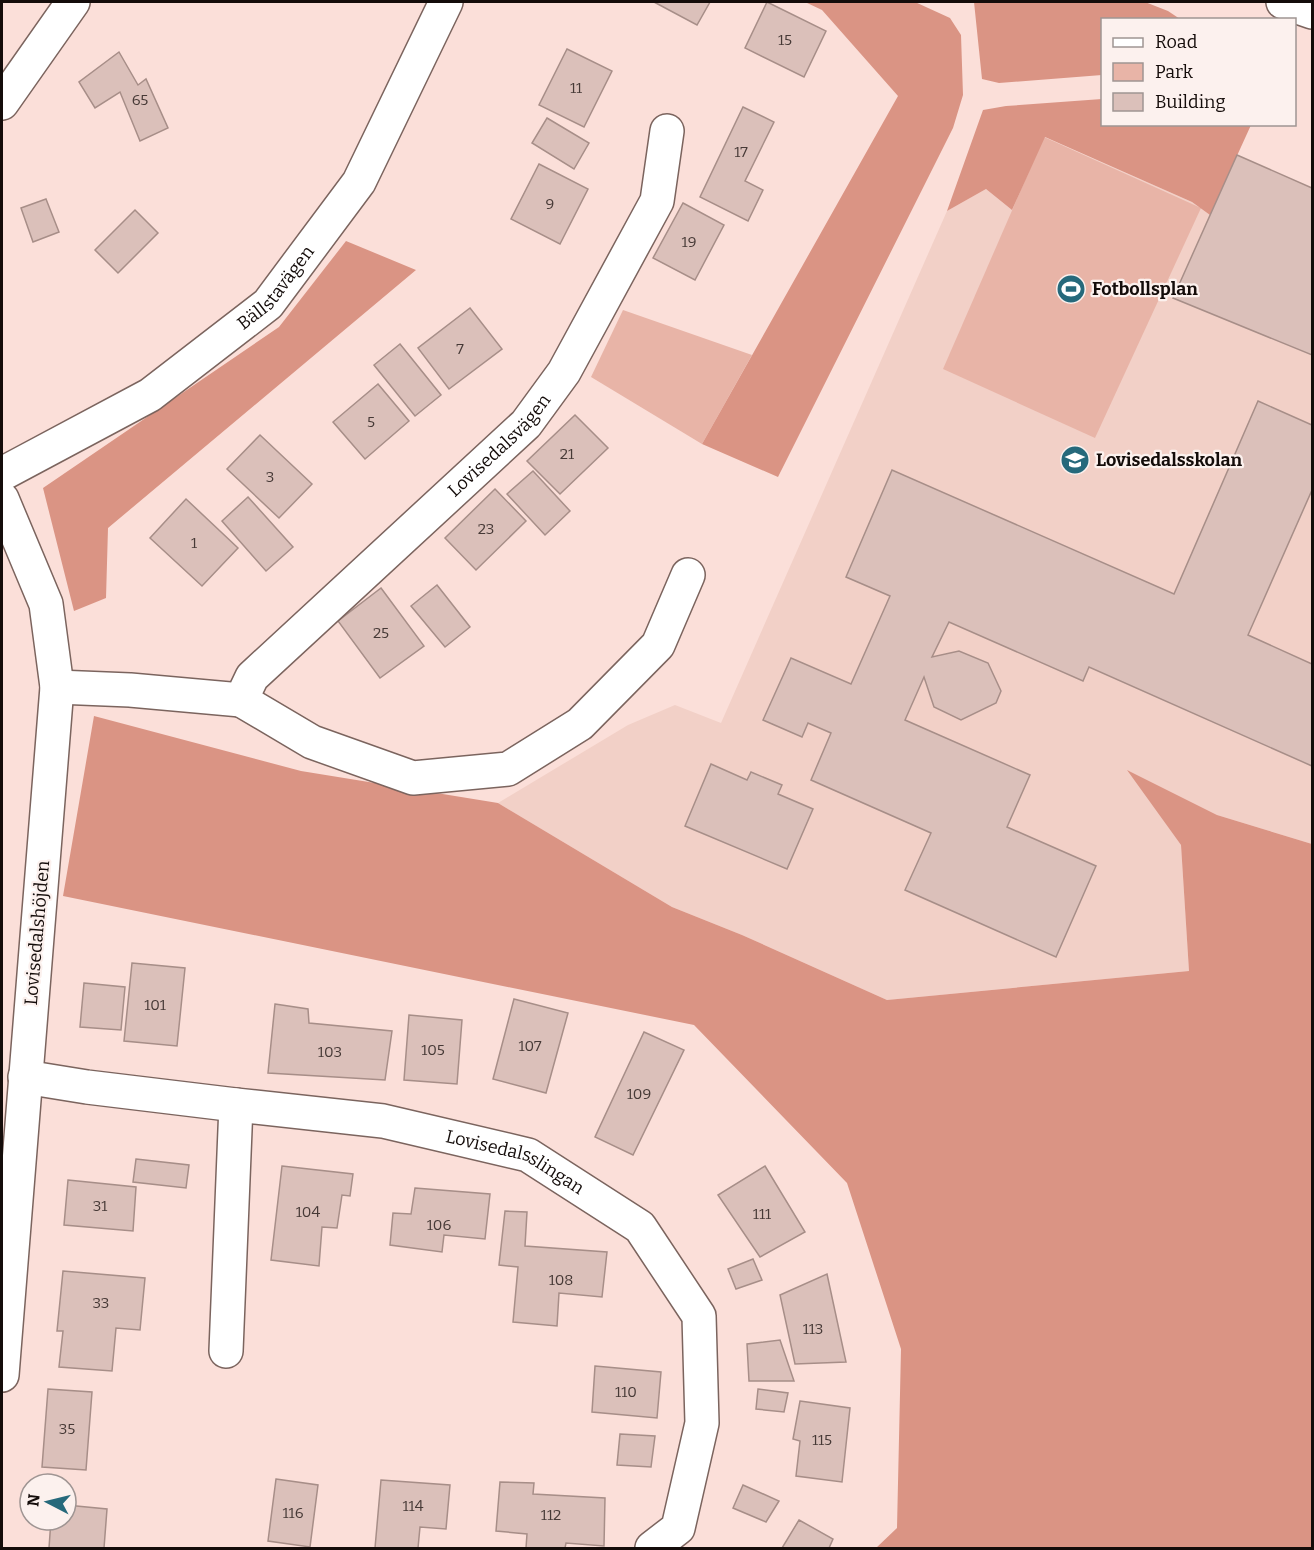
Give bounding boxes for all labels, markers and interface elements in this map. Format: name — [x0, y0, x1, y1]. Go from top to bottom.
legend — [1101, 18, 1296, 126]
house number: 15 — [778, 31, 792, 49]
text: Road — [1155, 31, 1198, 53]
text: Park — [1155, 61, 1194, 83]
house number: 11 — [570, 79, 582, 97]
house number: 65 — [132, 91, 148, 109]
text: Building — [1155, 91, 1226, 113]
house number: 17 — [734, 143, 748, 161]
house number: 9 — [546, 195, 554, 213]
house number: 19 — [682, 233, 696, 251]
street label: Bällstavägen — [233, 241, 319, 335]
sports icon: Fotbollsplan — [1055, 273, 1087, 305]
place label: Fotbollsplan — [1092, 278, 1198, 300]
house number: 7 — [456, 340, 464, 358]
street label: Lovisedalsvägen — [443, 389, 556, 502]
house number: 5 — [367, 413, 375, 431]
school or university icon: Lovisedalsskolan — [1059, 444, 1091, 476]
house number: 21 — [560, 445, 574, 463]
place label: Lovisedalsskolan — [1096, 449, 1243, 471]
house number: 3 — [266, 468, 274, 486]
house number: 23 — [478, 520, 494, 538]
house number: 1 — [191, 534, 197, 552]
house number: 25 — [373, 624, 389, 642]
street label: Lovisedalshöjden — [20, 859, 54, 1006]
house number: 101 — [144, 996, 166, 1014]
house number: 107 — [518, 1037, 542, 1055]
house number: 105 — [421, 1041, 445, 1059]
house number: 103 — [318, 1043, 342, 1061]
house number: 109 — [627, 1085, 651, 1103]
street label: Lovisedalsslingan — [444, 1125, 589, 1200]
house number: 31 — [93, 1197, 107, 1215]
house number: 104 — [296, 1203, 320, 1221]
house number: 111 — [753, 1205, 771, 1223]
house number: 106 — [427, 1216, 451, 1234]
house number: 108 — [549, 1271, 573, 1289]
house number: 33 — [93, 1294, 109, 1312]
house number: 113 — [803, 1320, 823, 1338]
house number: 110 — [615, 1383, 637, 1401]
house number: 35 — [59, 1420, 75, 1438]
house number: 115 — [812, 1431, 832, 1449]
north arrow — [18, 1472, 78, 1532]
text: N — [23, 1493, 44, 1508]
house number: 114 — [403, 1497, 424, 1515]
house number: 116 — [283, 1504, 304, 1522]
house number: 112 — [541, 1506, 561, 1524]

